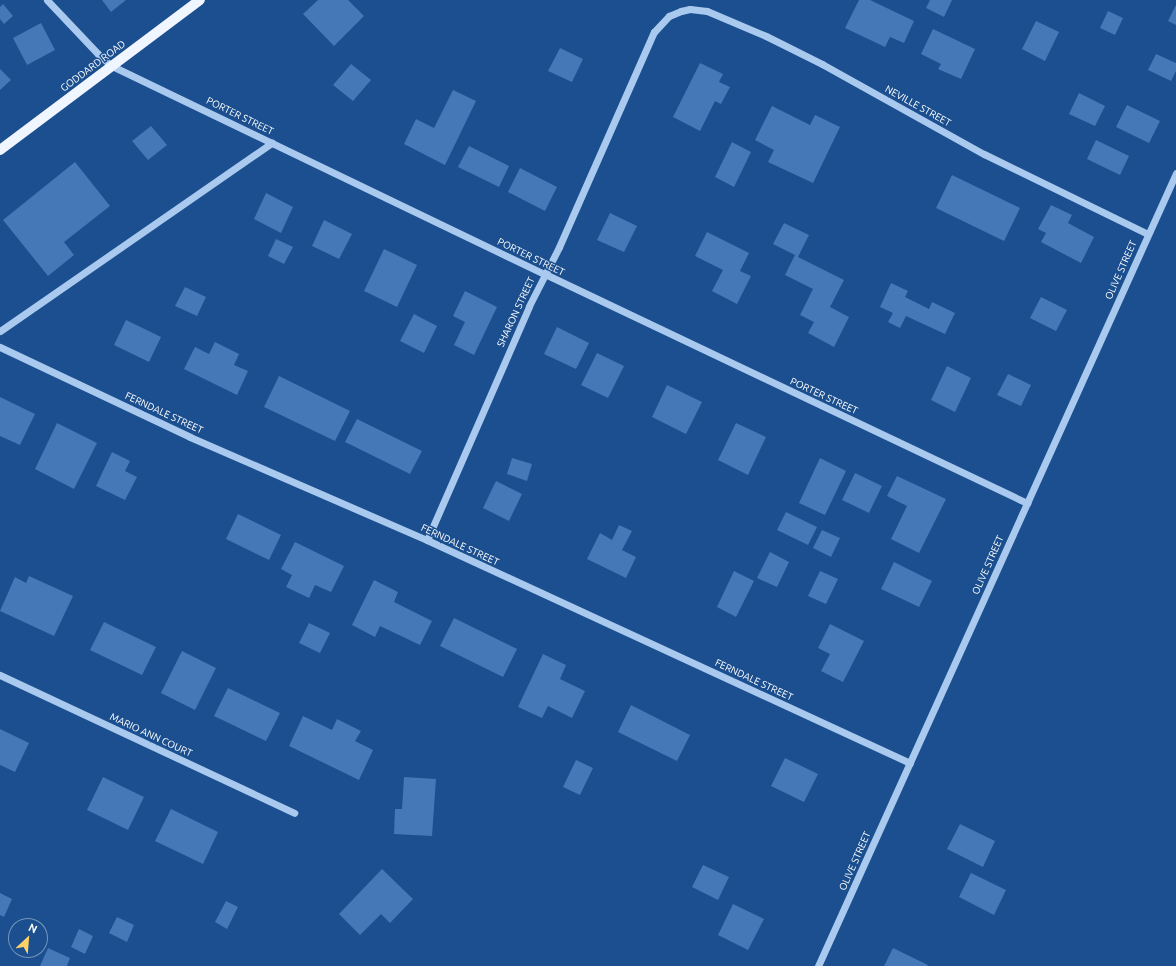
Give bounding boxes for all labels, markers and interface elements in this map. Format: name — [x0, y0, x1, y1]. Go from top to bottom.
street label: GODDARD ROAD — [58, 38, 128, 94]
street label: NEVILLE STREET — [883, 83, 953, 129]
street label: PORTER STREET — [204, 95, 276, 137]
street label: PORTER STREET — [495, 236, 567, 278]
street label: OLIVE STREET — [1103, 239, 1139, 301]
street label: SHARON STREET — [495, 275, 537, 349]
street label: PORTER STREET — [788, 375, 860, 417]
street label: FERNDALE STREET — [123, 390, 205, 436]
street label: FERNDALE STREET — [419, 522, 501, 568]
street label: OLIVE STREET — [970, 534, 1006, 596]
street label: FERNDALE STREET — [713, 657, 795, 703]
street label: MARIO ANN COURT — [108, 711, 194, 759]
street label: OLIVE STREET — [837, 830, 873, 892]
north arrow — [8, 918, 48, 958]
text: N — [26, 921, 39, 935]

